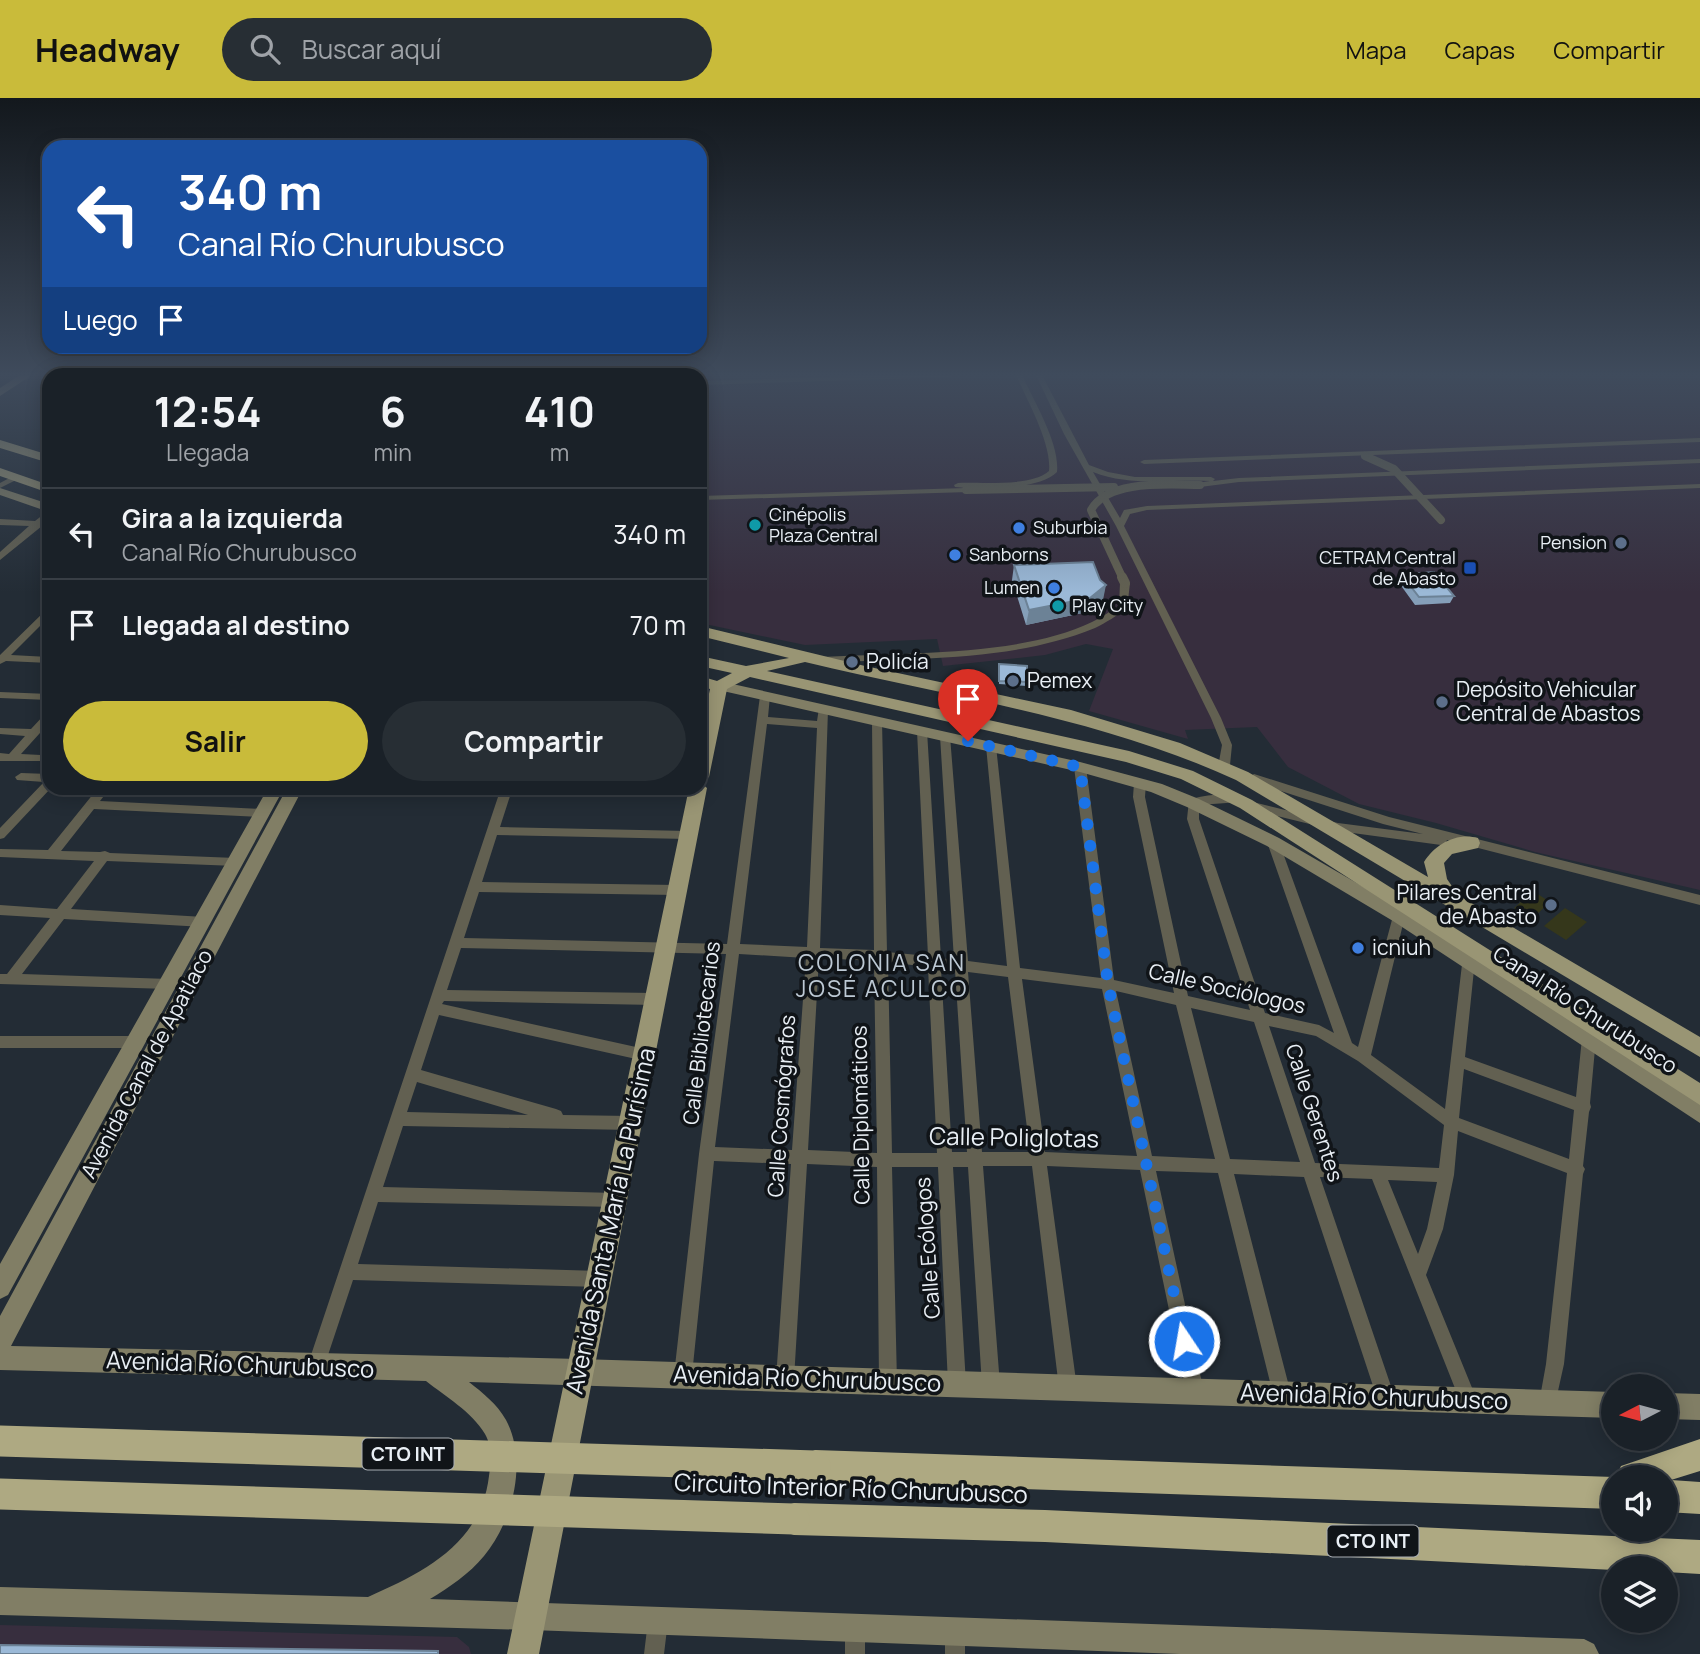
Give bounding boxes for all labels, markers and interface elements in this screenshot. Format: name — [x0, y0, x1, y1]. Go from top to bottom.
search box — [222, 18, 712, 81]
text: Headway — [35, 27, 180, 72]
icon: search — [246, 30, 284, 68]
text: Buscar aquí — [302, 31, 441, 67]
text: Mapa — [1346, 33, 1407, 66]
text: Capas — [1445, 33, 1515, 66]
text: Compartir — [1553, 33, 1665, 66]
text: 340 m — [178, 158, 322, 225]
icon: left — [63, 168, 154, 259]
text: Canal Río Churubusco — [178, 222, 505, 266]
icon: arrive — [152, 301, 190, 339]
text: Luego — [63, 302, 138, 338]
text: 12:54 — [154, 382, 262, 440]
text: 6 — [380, 382, 406, 440]
text: 410 — [524, 382, 595, 440]
text: Llegada — [166, 436, 249, 468]
text: min — [373, 436, 412, 468]
text: m — [550, 436, 569, 468]
text: Gira a la izquierda — [122, 500, 343, 536]
place label: Cinépolis Plaza Central — [769, 502, 878, 547]
icon: left — [63, 515, 101, 553]
place label: Suburbia — [1033, 515, 1108, 539]
text: 340 m — [613, 516, 686, 552]
marker: Cinépolis Plaza Central — [747, 517, 763, 533]
marker: Suburbia — [1011, 520, 1027, 536]
place label: Pension — [1540, 530, 1607, 554]
marker: Pension — [1613, 535, 1629, 551]
text: Canal Río Churubusco — [122, 536, 357, 568]
place label: Sanborns — [969, 542, 1049, 566]
place label: CETRAM Central de Abasto — [1319, 545, 1456, 590]
marker: Sanborns — [947, 547, 963, 563]
marker: CETRAM Central de Abasto — [1462, 560, 1478, 576]
place label: Lumen — [984, 575, 1040, 599]
marker: Lumen — [1046, 580, 1062, 596]
place label: Play City — [1072, 593, 1144, 617]
marker: Play City — [1050, 598, 1066, 614]
icon: arrive — [63, 606, 101, 644]
text: Llegada al destino — [122, 607, 350, 643]
text: 70 m — [630, 607, 686, 643]
place label: Policía — [866, 647, 929, 675]
marker: Policía — [844, 654, 860, 670]
place label: Pemex — [1027, 666, 1092, 694]
pin — [938, 669, 998, 741]
marker: Pemex — [1005, 673, 1021, 689]
place label: Depósito Vehicular Central de Abastos — [1456, 675, 1640, 727]
icon: arrive — [949, 680, 987, 718]
marker: Depósito Vehicular Central de Abastos — [1434, 694, 1450, 710]
button: Salir — [63, 701, 368, 781]
button: Compartir — [382, 701, 686, 781]
place label: Pilares Central de Abasto — [1396, 878, 1537, 930]
marker: Pilares Central de Abasto — [1543, 897, 1559, 913]
place label: icniuh — [1372, 933, 1431, 961]
street label: Canal Río Churubusco — [1488, 939, 1683, 1079]
street label: Calle Bibliotecarios — [676, 940, 726, 1126]
marker: icniuh — [1350, 940, 1366, 956]
street label: Avenida Canal de Apatlaco — [74, 944, 218, 1183]
district label: COLONIA SAN JOSÉ ACULCO — [796, 946, 968, 1004]
street label: Calle Sociólogos — [1146, 956, 1308, 1020]
street label: Calle Cosmógrafos — [761, 1014, 801, 1198]
street label: Calle Diplomáticos — [844, 1025, 876, 1205]
street label: Calle Gerentes — [1280, 1040, 1350, 1185]
street label: Avenida Santa María La Purísima — [557, 1045, 662, 1397]
street label: Calle Poliglotas — [929, 1119, 1099, 1154]
street label: Calle Ecólogos — [908, 1176, 946, 1320]
position arrow — [1147, 1304, 1221, 1378]
street label: Avenida Río Churubusco — [105, 1342, 375, 1385]
street label: Avenida Río Churubusco — [672, 1356, 942, 1399]
street label: Avenida Río Churubusco — [1239, 1374, 1509, 1417]
north arrow — [1601, 1374, 1678, 1451]
map controls — [1601, 1374, 1678, 1633]
road number: CTO INT — [362, 1438, 453, 1470]
street label: Circuito Interior Río Churubusco — [674, 1465, 1028, 1510]
button: sound — [1601, 1465, 1678, 1542]
road number: CTO INT — [1328, 1526, 1418, 1556]
button: layers — [1601, 1556, 1678, 1633]

